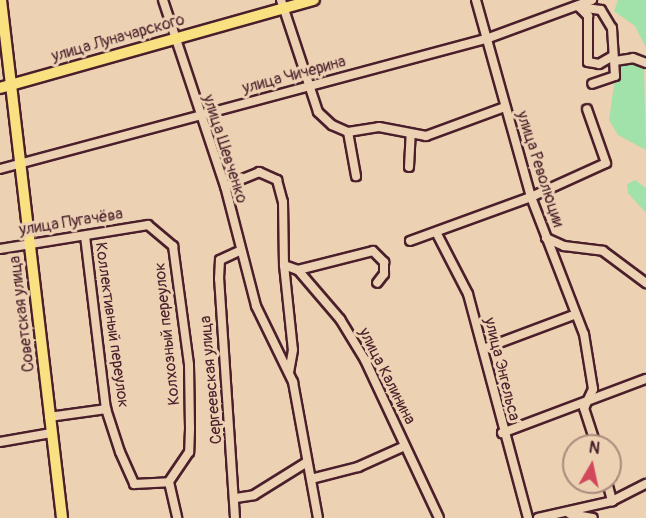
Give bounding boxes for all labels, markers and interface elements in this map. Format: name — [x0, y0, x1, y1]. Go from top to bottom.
street label: улица Луначарского — [49, 10, 187, 66]
street label: улица Чичерина — [240, 52, 348, 98]
street label: улица Шевченко — [198, 92, 252, 206]
street label: улица Революции — [512, 109, 568, 229]
street label: улица Пугачёва — [18, 204, 124, 240]
street label: Коллективный переулок — [91, 241, 133, 409]
street label: Советская улица — [5, 255, 39, 373]
street label: Колхозный переулок — [150, 262, 184, 406]
street label: Сергеевская улица — [196, 315, 226, 445]
street label: улица Энгельса — [480, 315, 524, 423]
street label: улица Калинина — [354, 324, 420, 428]
north arrow — [562, 434, 622, 494]
text: N — [588, 437, 601, 459]

